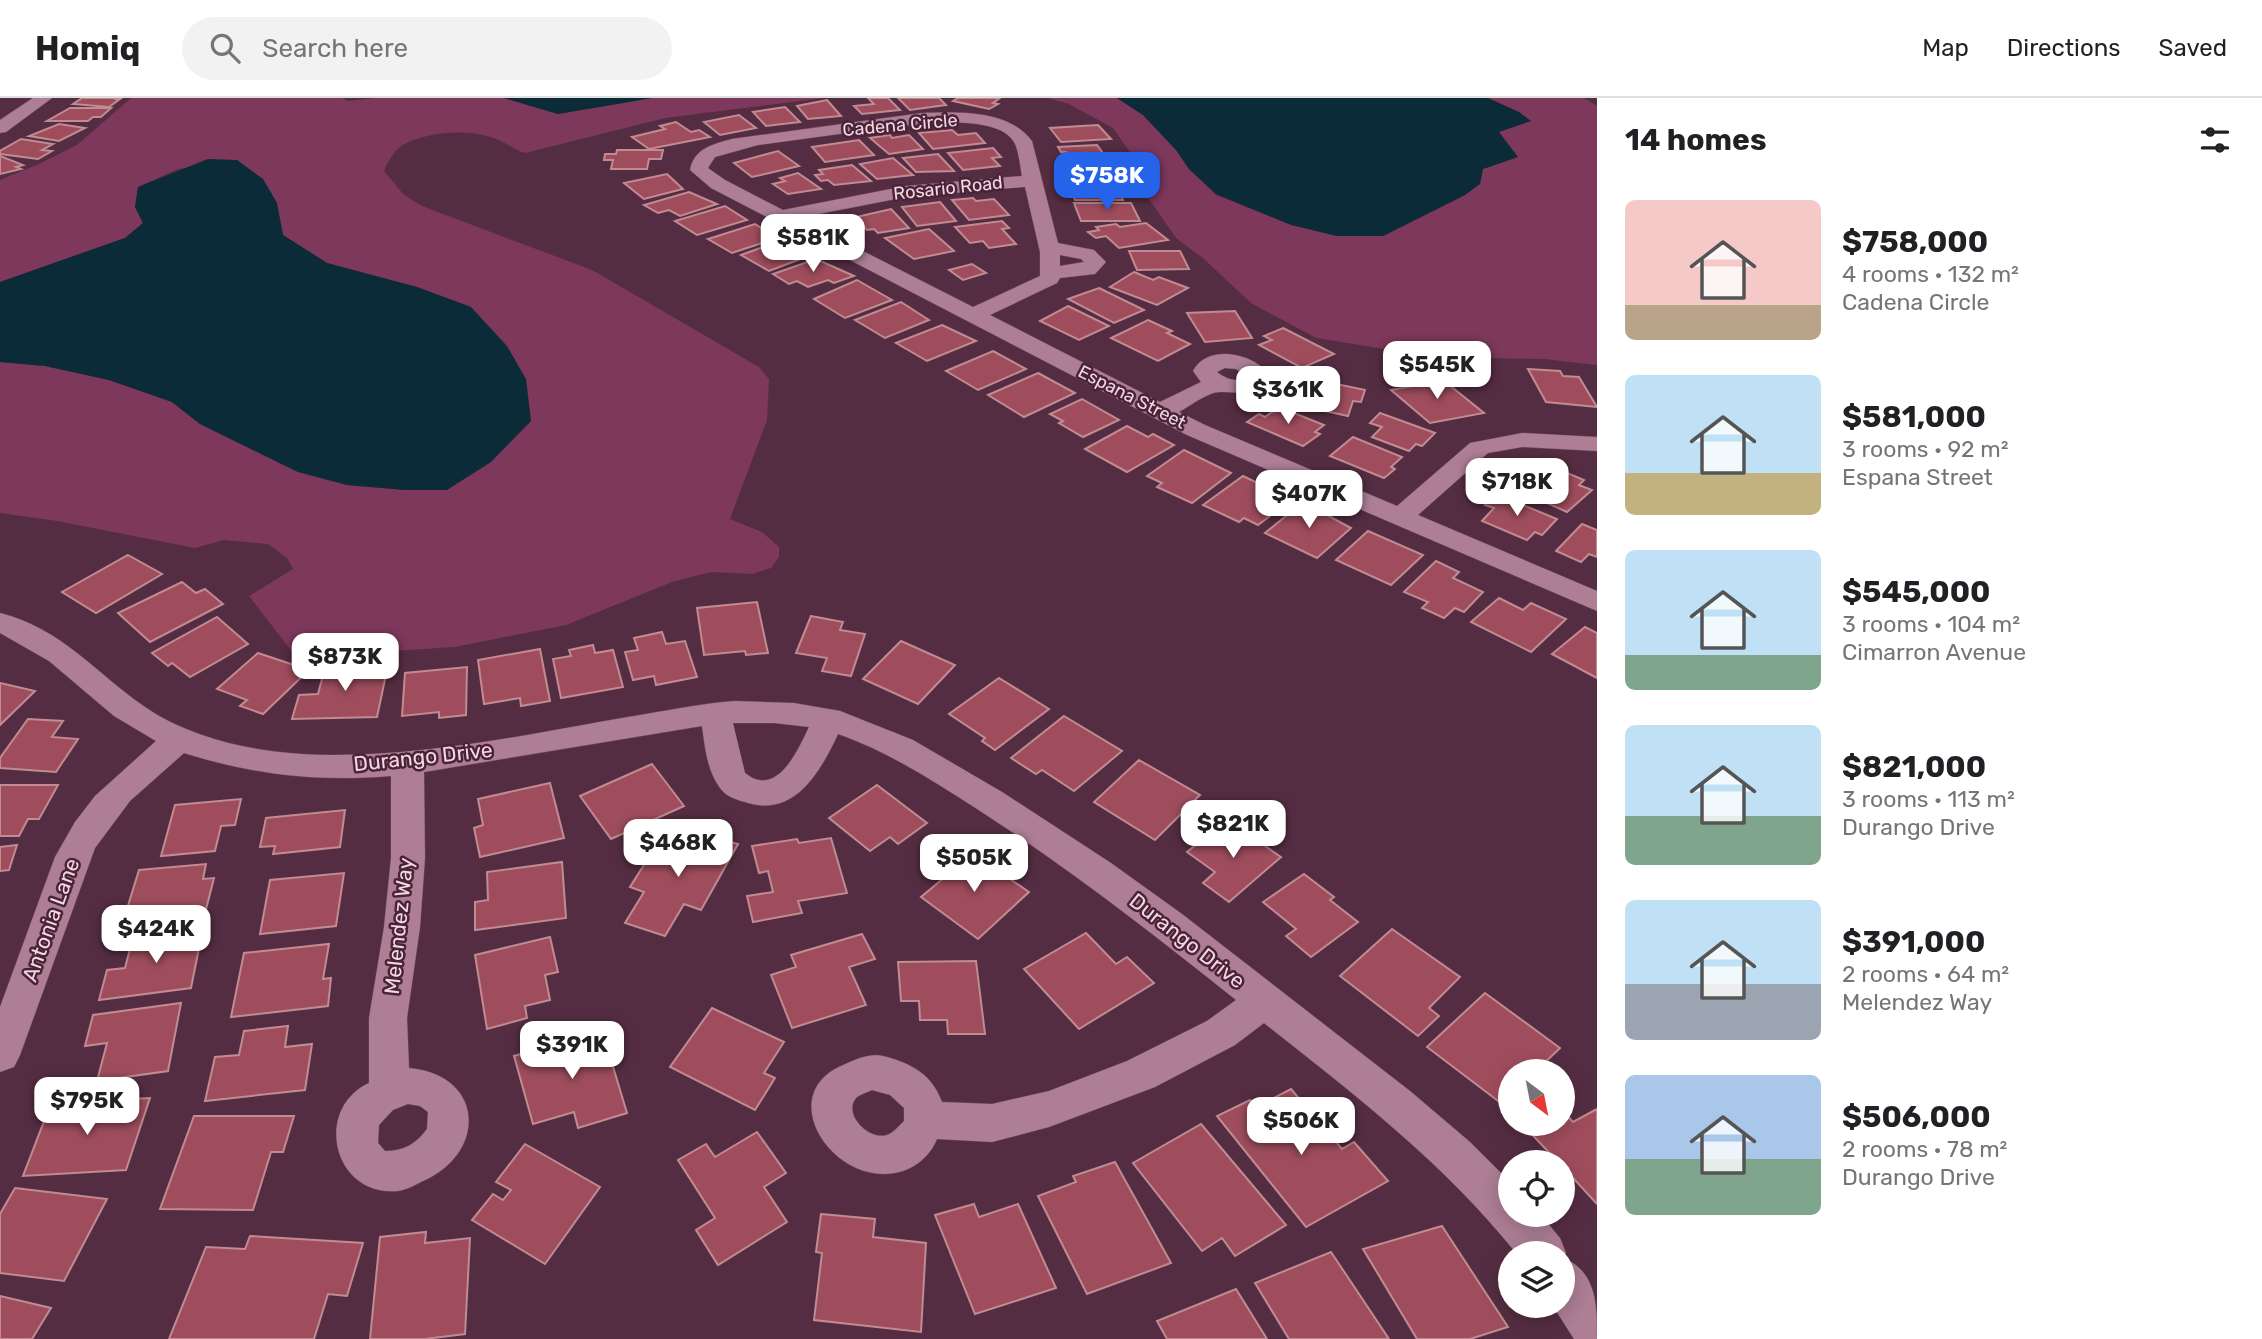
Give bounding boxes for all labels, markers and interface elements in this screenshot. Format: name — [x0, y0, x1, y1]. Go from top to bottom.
search box — [182, 17, 672, 80]
text: Homiq — [35, 29, 140, 68]
icon: search — [206, 29, 244, 67]
text: Search here — [262, 33, 408, 64]
text: Map — [1922, 34, 1969, 62]
text: Directions — [2007, 34, 2120, 62]
text: Saved — [2158, 34, 2227, 62]
street label: Cadena Circle — [842, 109, 958, 141]
icon: filters — [2196, 121, 2234, 159]
text: 14 homes — [1625, 122, 1767, 158]
pin: $758K — [1058, 152, 1156, 212]
text: $758K — [1070, 161, 1144, 189]
street label: Rosario Road — [892, 171, 1004, 205]
pin: $581K — [764, 214, 862, 274]
text: $581K — [777, 223, 849, 251]
text: $758,000 — [1842, 224, 1988, 260]
icon: home — [1681, 228, 1765, 312]
text: 4 rooms · 132 m² — [1842, 260, 2019, 288]
text: Cadena Circle — [1842, 288, 1989, 316]
pin: $545K — [1388, 342, 1486, 401]
text: $545K — [1399, 350, 1475, 378]
street label: Espana Street — [1074, 360, 1190, 434]
pin: $361K — [1239, 366, 1337, 426]
text: $361K — [1252, 375, 1324, 403]
text: $581,000 — [1842, 399, 1986, 435]
icon: home — [1681, 403, 1765, 487]
text: 3 rooms · 92 m² — [1842, 435, 2008, 463]
pin: $718K — [1468, 458, 1566, 518]
text: Espana Street — [1842, 463, 1993, 491]
text: $718K — [1482, 467, 1552, 495]
pin: $407K — [1260, 470, 1358, 530]
text: $407K — [1271, 479, 1347, 507]
text: $545,000 — [1842, 574, 1991, 610]
icon: home — [1681, 578, 1765, 662]
text: 3 rooms · 104 m² — [1842, 610, 2020, 638]
pin: $873K — [296, 634, 394, 693]
text: Cimarron Avenue — [1842, 638, 2026, 666]
text: $873K — [308, 642, 382, 670]
street label: Durango Drive — [352, 737, 494, 776]
text: $821,000 — [1842, 749, 1986, 785]
icon: home — [1681, 753, 1765, 837]
text: 3 rooms · 113 m² — [1842, 785, 2015, 813]
pin: $821K — [1184, 800, 1282, 860]
text: $821K — [1197, 809, 1269, 837]
text: Durango Drive — [1842, 813, 1995, 841]
pin: $468K — [629, 820, 727, 879]
text: $468K — [640, 828, 716, 856]
pin: $505K — [925, 834, 1023, 894]
text: $505K — [936, 843, 1012, 871]
street label: Antonia Lane — [17, 855, 84, 985]
street label: Melendez Way — [379, 856, 418, 995]
street label: Durango Drive — [1125, 888, 1250, 993]
pin: $424K — [107, 906, 205, 965]
text: $424K — [118, 914, 194, 942]
text: $391,000 — [1842, 924, 1985, 960]
icon: home — [1681, 928, 1765, 1012]
text: 2 rooms · 64 m² — [1842, 960, 2009, 988]
text: Melendez Way — [1842, 988, 1992, 1016]
pin: $391K — [523, 1021, 621, 1081]
text: $391K — [536, 1030, 608, 1058]
north arrow — [1498, 1059, 1575, 1136]
map controls — [1498, 1059, 1575, 1318]
pin: $795K — [38, 1077, 136, 1137]
text: $795K — [50, 1086, 124, 1114]
pin: $506K — [1252, 1098, 1350, 1157]
text: $506,000 — [1842, 1099, 1991, 1135]
icon: home — [1681, 1103, 1765, 1187]
text: $506K — [1263, 1106, 1339, 1134]
text: 2 rooms · 78 m² — [1842, 1135, 2007, 1163]
button: locate — [1498, 1150, 1575, 1227]
text: Durango Drive — [1842, 1163, 1995, 1191]
button: layers — [1498, 1241, 1575, 1318]

